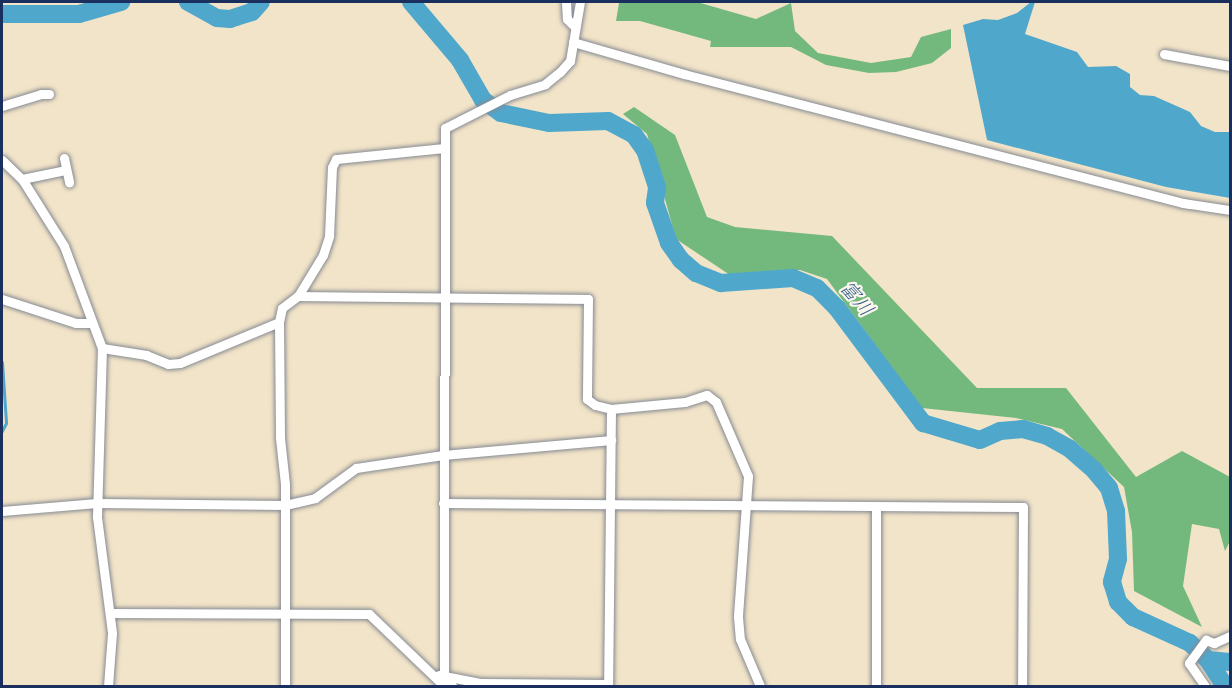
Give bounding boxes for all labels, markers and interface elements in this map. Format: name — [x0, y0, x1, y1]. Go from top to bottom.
water label: 富川 — [834, 276, 878, 322]

